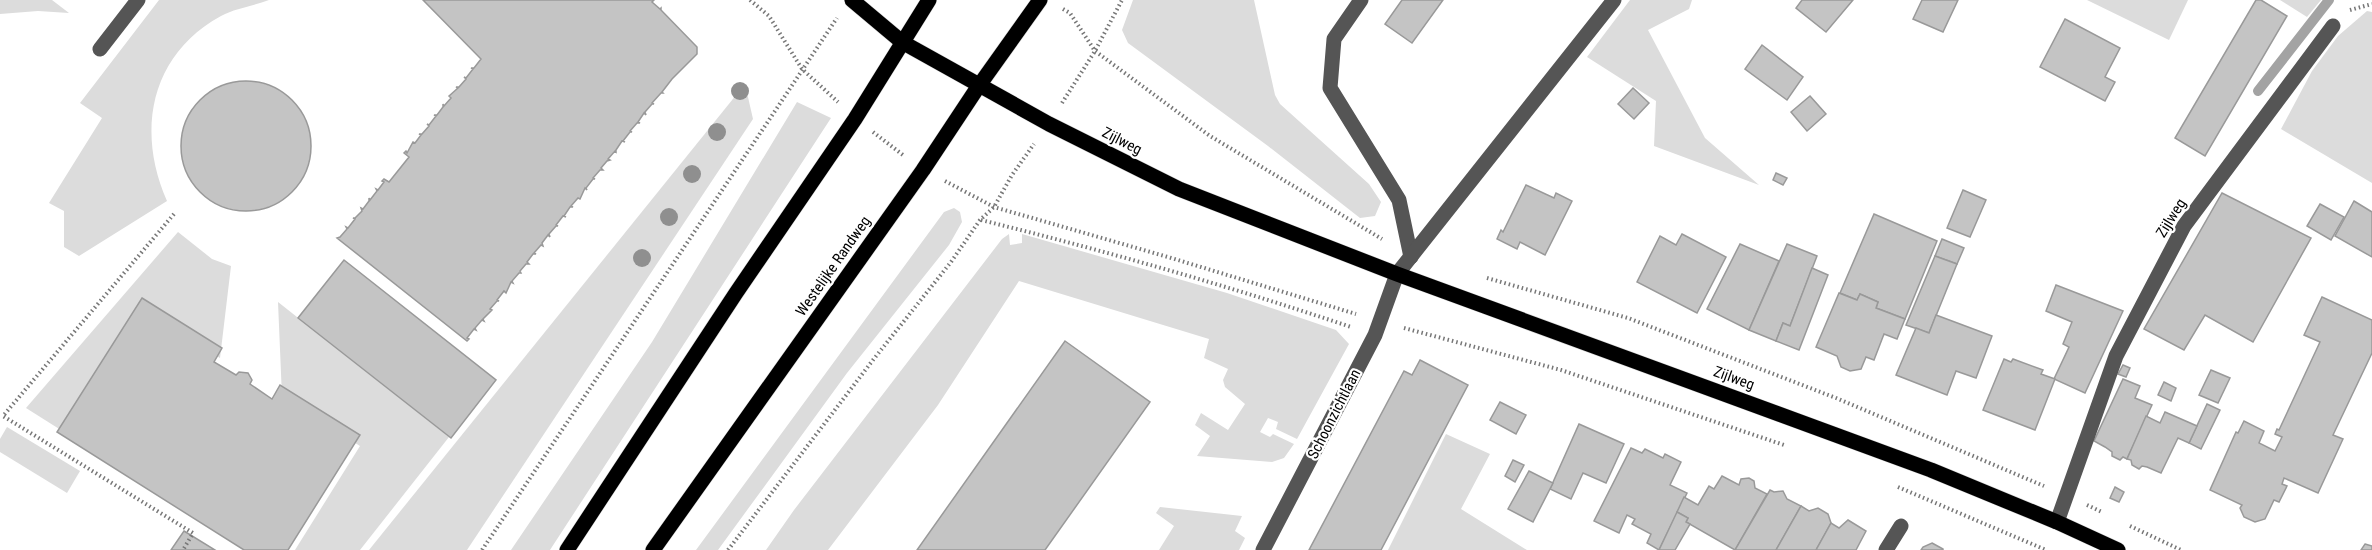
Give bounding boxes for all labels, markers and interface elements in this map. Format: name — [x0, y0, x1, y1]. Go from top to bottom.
street label: Zijlweg — [1099, 123, 1145, 159]
street label: Zijlweg — [2152, 195, 2190, 241]
street label: Westelijke Randweg — [792, 213, 874, 319]
street label: Zijlweg — [1711, 362, 1757, 394]
street label: Schoonzichtlaan — [1304, 366, 1364, 462]

